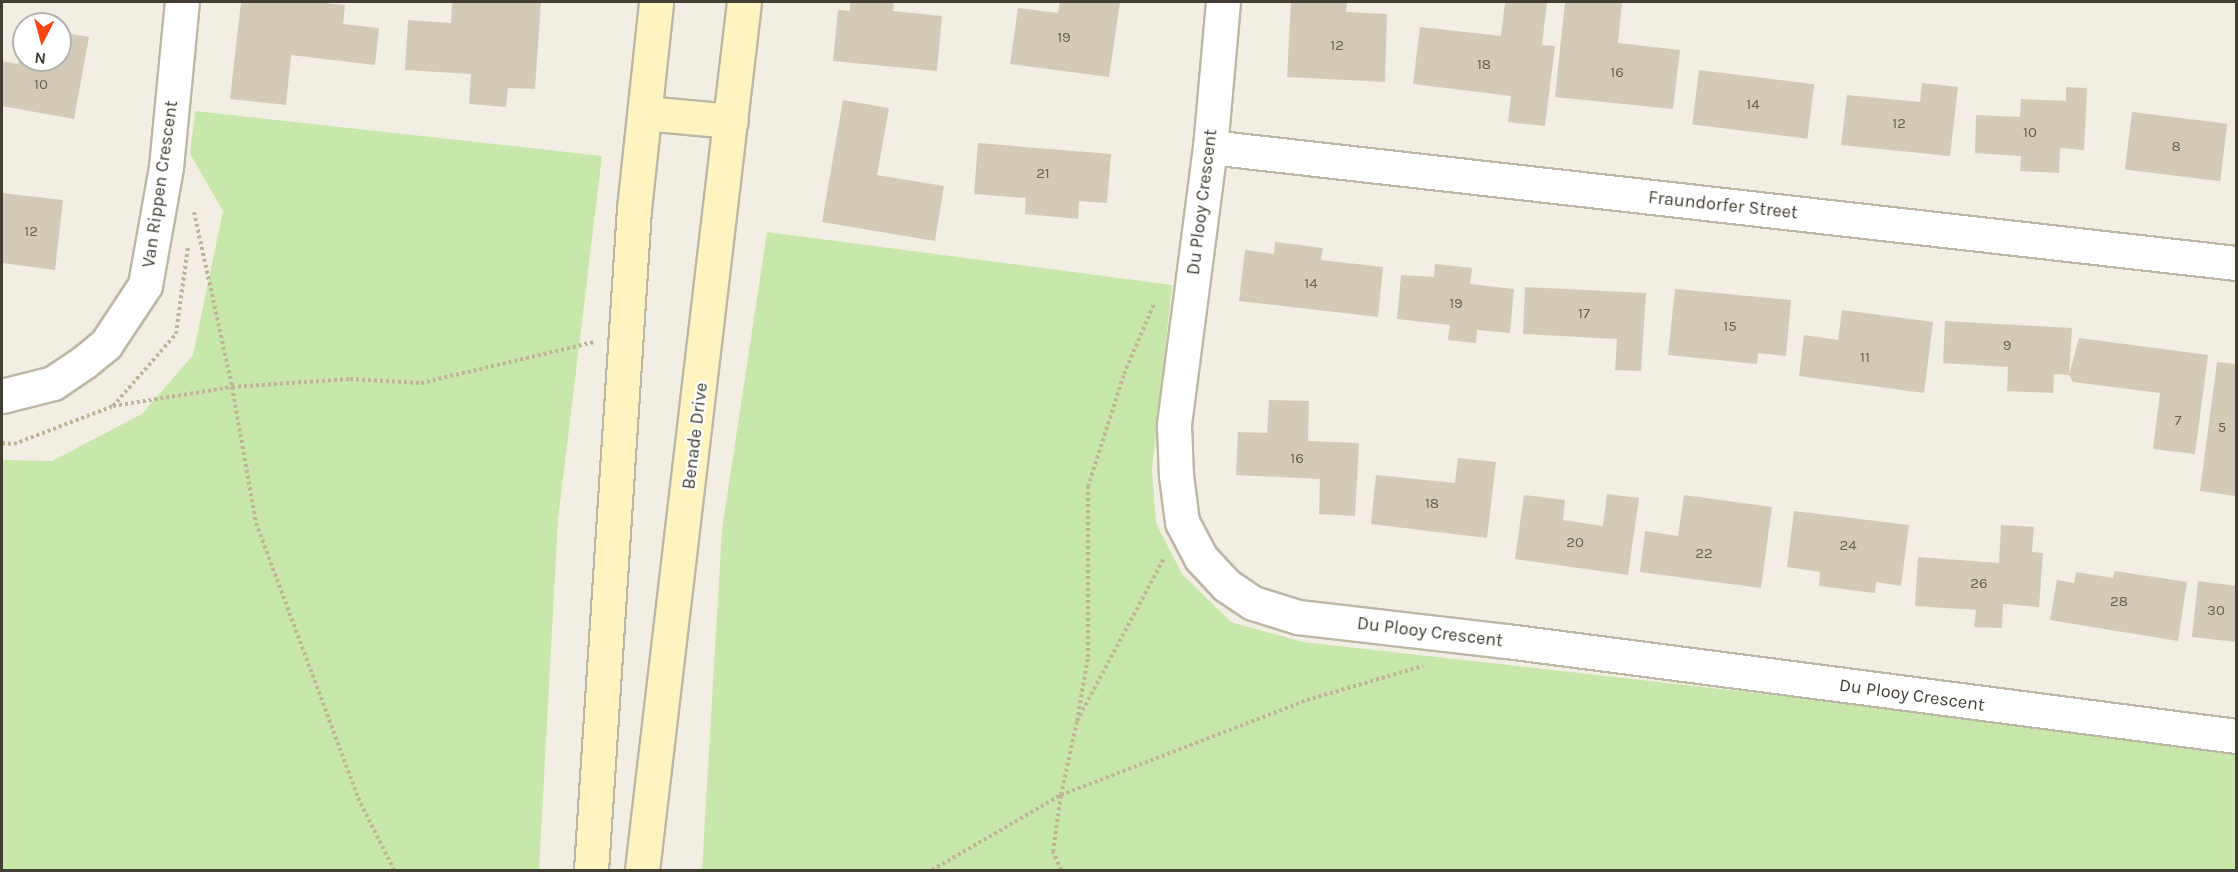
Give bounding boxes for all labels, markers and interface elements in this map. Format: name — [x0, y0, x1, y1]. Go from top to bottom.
north arrow — [12, 12, 72, 72]
house number: 19 — [1057, 29, 1071, 47]
house number: 12 — [1330, 37, 1344, 55]
text: N — [34, 48, 47, 68]
house number: 18 — [1477, 56, 1491, 74]
house number: 16 — [1610, 64, 1624, 82]
house number: 10 — [34, 76, 48, 94]
house number: 14 — [1746, 96, 1760, 114]
street label: Van Rippen Crescent — [138, 99, 182, 269]
house number: 12 — [1892, 115, 1906, 133]
house number: 10 — [2023, 124, 2037, 142]
street label: Du Plooy Crescent — [1182, 128, 1222, 276]
house number: 8 — [2171, 138, 2181, 156]
house number: 21 — [1036, 165, 1050, 183]
street label: Fraundorfer Street — [1647, 186, 1799, 224]
house number: 12 — [24, 223, 38, 241]
house number: 14 — [1304, 275, 1318, 293]
house number: 19 — [1449, 295, 1463, 313]
house number: 17 — [1578, 305, 1590, 323]
house number: 15 — [1723, 318, 1737, 336]
house number: 9 — [2003, 337, 2011, 355]
house number: 11 — [1860, 349, 1870, 367]
street label: Benade Drive — [678, 381, 712, 491]
house number: 7 — [2174, 412, 2182, 430]
house number: 5 — [2218, 419, 2226, 437]
house number: 16 — [1290, 450, 1304, 468]
house number: 18 — [1425, 495, 1439, 513]
house number: 20 — [1566, 534, 1584, 552]
house number: 24 — [1839, 537, 1857, 555]
house number: 22 — [1695, 545, 1713, 563]
house number: 26 — [1970, 575, 1988, 593]
house number: 28 — [2110, 593, 2128, 611]
house number: 30 — [2207, 602, 2225, 620]
street label: Du Plooy Crescent — [1356, 612, 1504, 652]
street label: Du Plooy Crescent — [1838, 674, 1986, 716]

